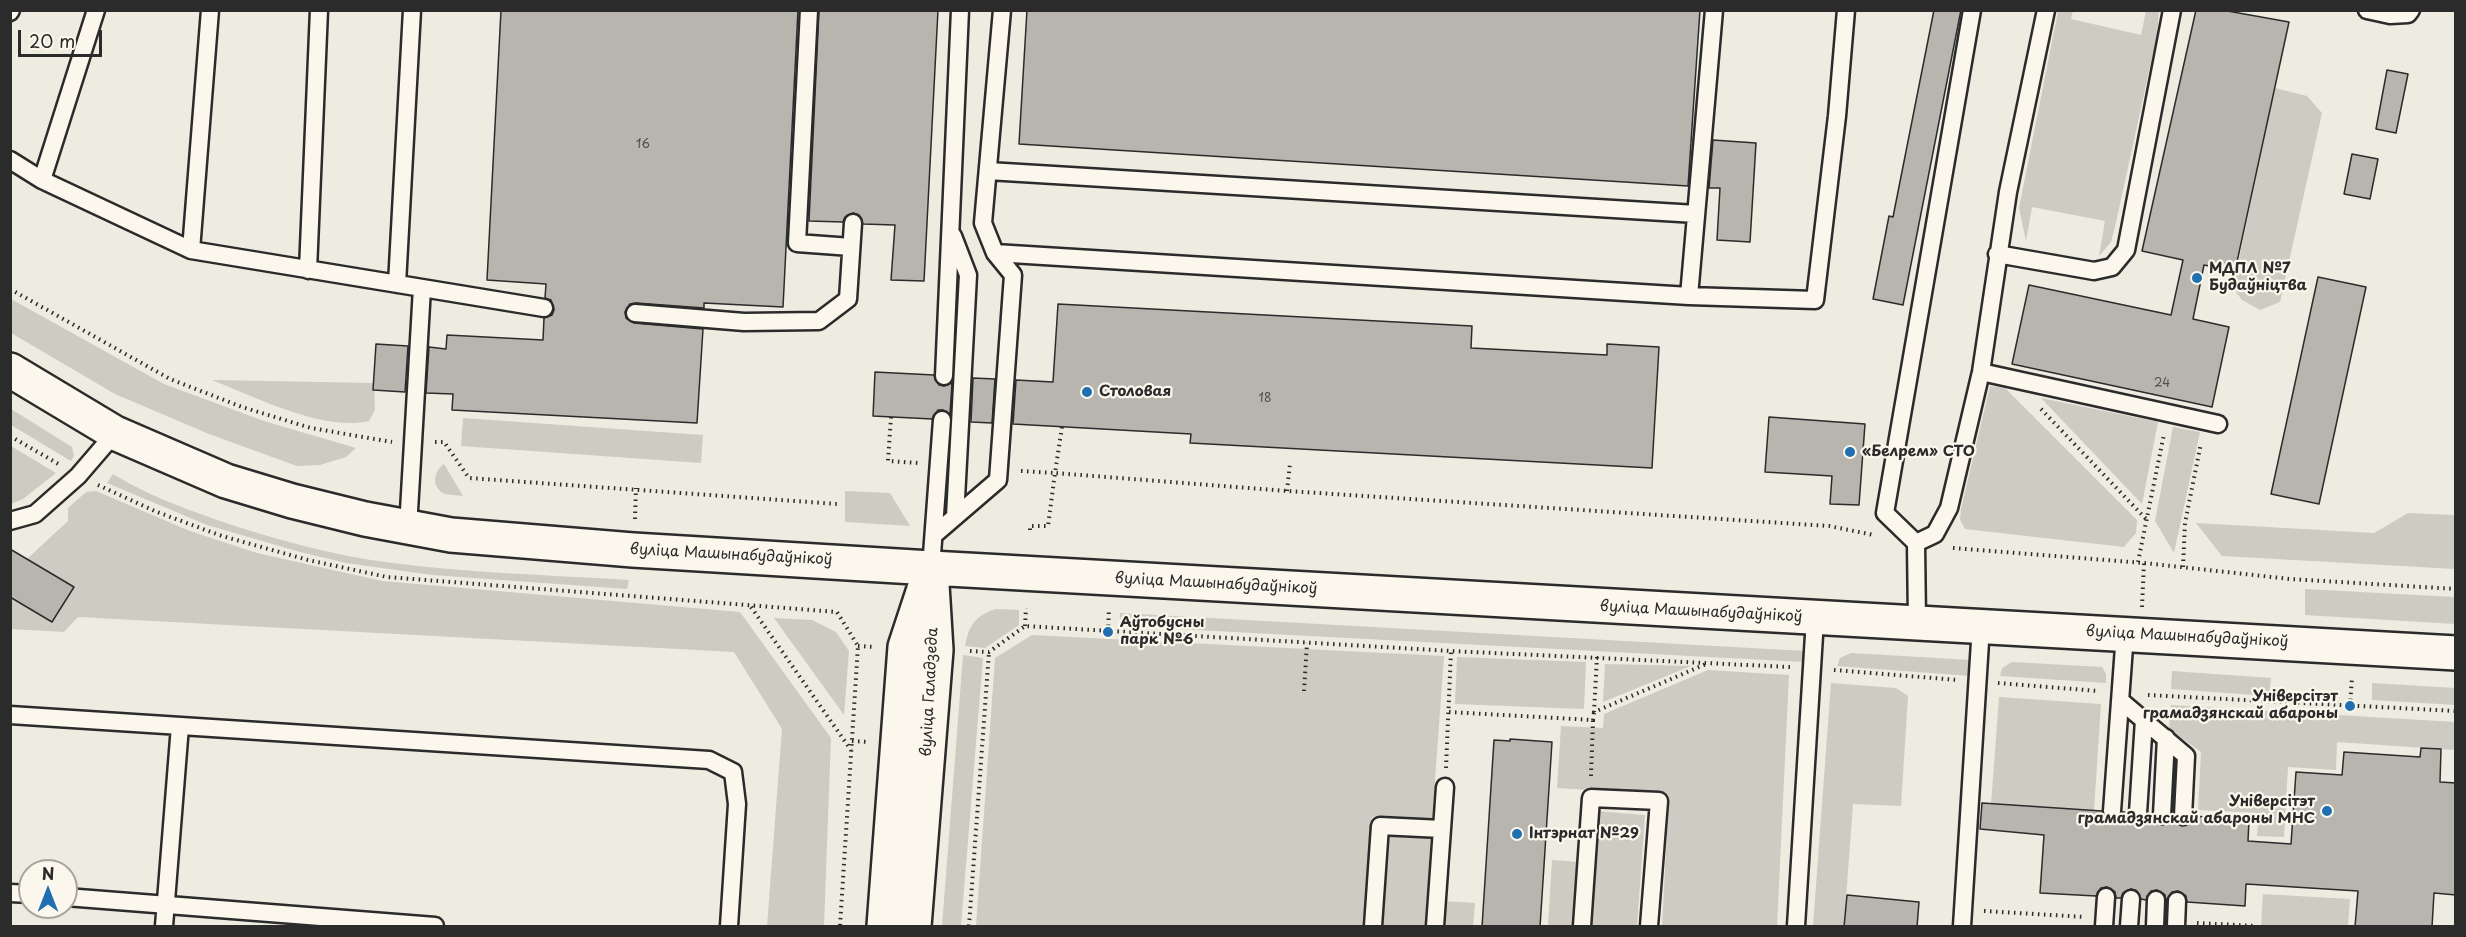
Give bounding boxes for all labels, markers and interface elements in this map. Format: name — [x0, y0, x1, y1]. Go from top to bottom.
scale bar — [21, 18, 105, 56]
text: 20 m — [29, 27, 75, 54]
house number: 16 — [636, 138, 650, 152]
place label: МДПЛ №7 Будаўніцтва — [2209, 260, 2307, 295]
marker: МДПЛ №7 Будаўніцтва — [2190, 271, 2204, 285]
house number: 24 — [2154, 377, 2170, 391]
place label: Столовая — [1099, 383, 1171, 401]
marker: Столовая — [1080, 385, 1094, 399]
house number: 18 — [1259, 392, 1271, 406]
place label: «Белрем» СТО — [1862, 443, 1975, 461]
marker: «Белрем» СТО — [1843, 445, 1857, 459]
street label: вуліца Машынабудаўнікоў — [629, 541, 833, 569]
street label: вуліца Машынабудаўнікоў — [1114, 570, 1318, 598]
street label: вуліца Машынабудаўнікоў — [1599, 598, 1803, 626]
place label: Аўтобусны парк №6 — [1120, 614, 1204, 649]
street label: вуліца Машынабудаўнікоў — [2085, 623, 2289, 651]
marker: Аўтобусны парк №6 — [1101, 625, 1115, 639]
street label: вуліца Галадзеда — [918, 627, 942, 757]
place label: Універсітэт грамадзянскай абароны — [2143, 688, 2338, 723]
marker: Універсітэт грамадзянскай абароны — [2343, 699, 2357, 713]
place label: Універсітэт грамадзянскай абароны МНС — [2077, 793, 2315, 828]
marker: Універсітэт грамадзянскай абароны МНС — [2320, 804, 2334, 818]
place label: Інтэрнат №29 — [1529, 825, 1639, 843]
marker: Інтэрнат №29 — [1510, 827, 1524, 841]
north arrow — [18, 859, 78, 919]
text: N — [42, 861, 54, 885]

